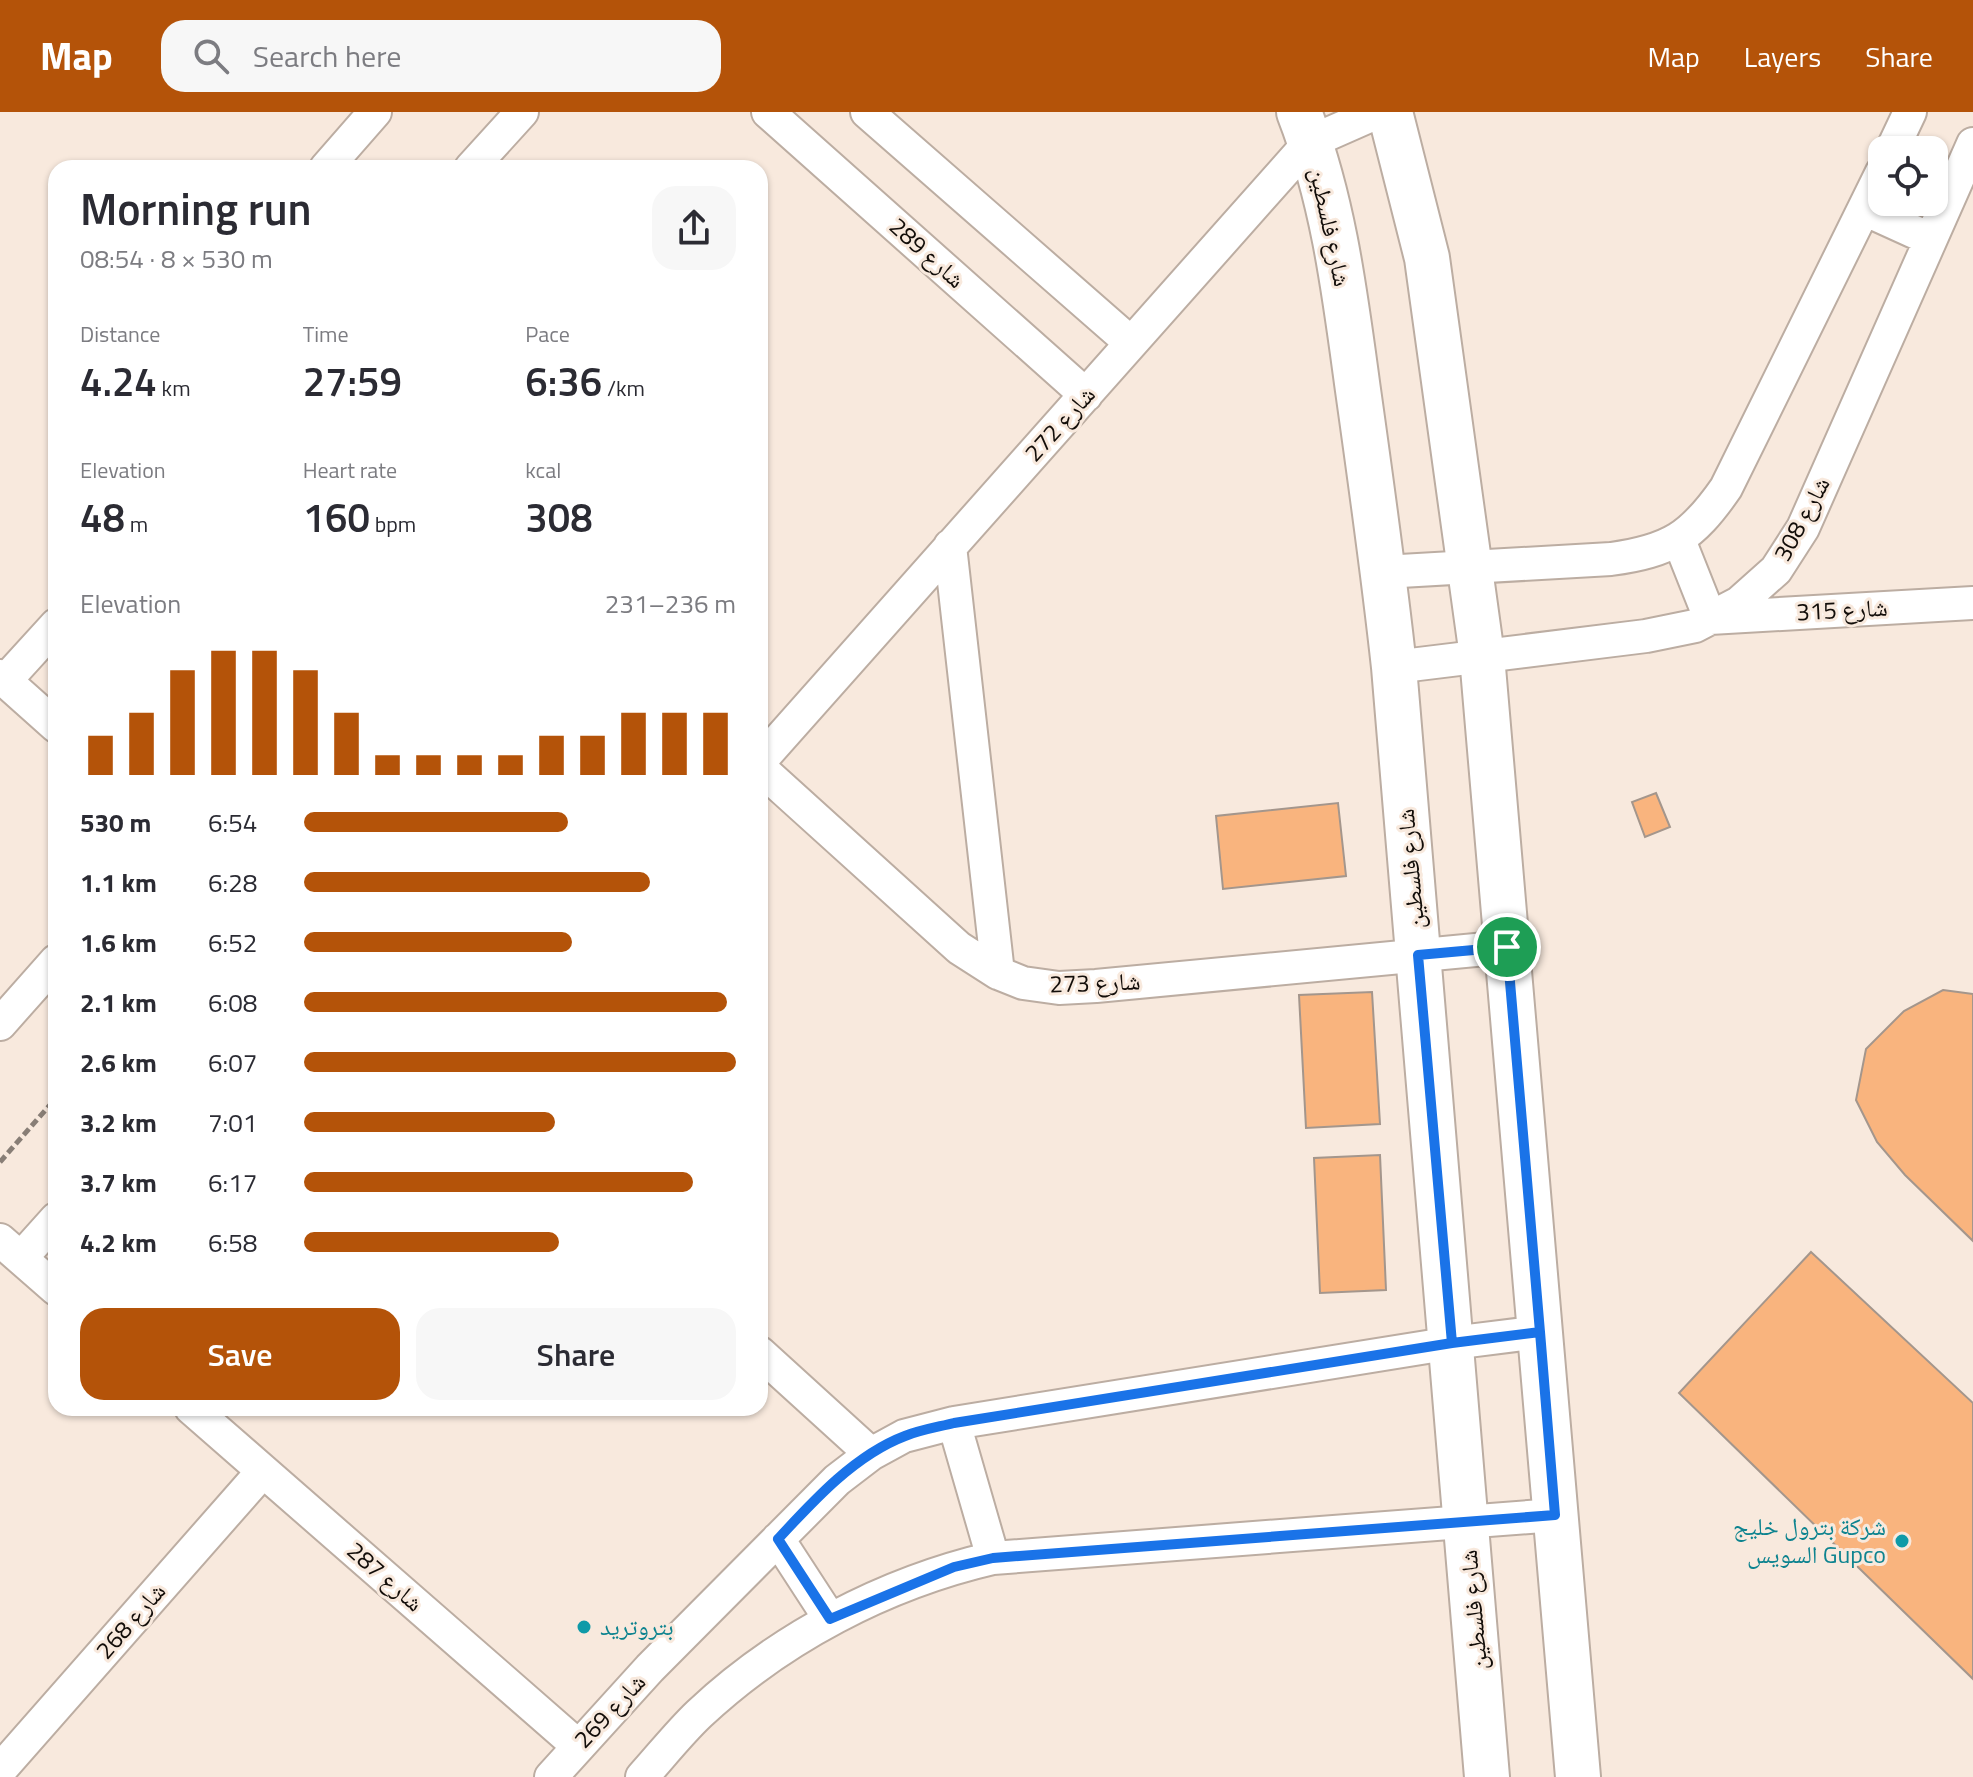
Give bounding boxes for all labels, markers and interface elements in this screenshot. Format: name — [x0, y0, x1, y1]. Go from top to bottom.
search box — [161, 20, 721, 92]
text: Map — [40, 27, 113, 85]
text: Search here — [253, 33, 402, 79]
icon: search — [189, 34, 233, 78]
text: Map — [1647, 35, 1700, 78]
text: Layers — [1744, 35, 1821, 78]
text: Share — [1865, 35, 1933, 78]
map controls — [1868, 136, 1948, 216]
button: locate — [1868, 136, 1948, 216]
street label: شارع فلسطين — [1301, 164, 1361, 289]
text: Morning run — [80, 175, 312, 242]
button: share — [652, 186, 736, 270]
street label: شارع 289 — [882, 208, 974, 296]
text: 08:54 · 8 × 530 m — [80, 239, 273, 278]
text: Distance — [80, 317, 160, 351]
text: Time — [303, 317, 349, 351]
text: Pace — [525, 317, 570, 351]
text: 4.24 — [80, 351, 157, 412]
text: 27:59 — [303, 351, 402, 412]
text: 6:36 — [525, 351, 602, 412]
text: km — [157, 371, 191, 405]
text: /km — [602, 371, 645, 405]
street label: شارع 272 — [1015, 377, 1103, 469]
text: Elevation — [80, 453, 166, 487]
text: Heart rate — [303, 453, 397, 487]
text: kcal — [525, 453, 561, 487]
street label: شارع 308 — [1764, 470, 1838, 567]
text: 48 — [80, 487, 125, 548]
text: 160 — [303, 487, 370, 548]
text: 308 — [525, 487, 593, 548]
text: m — [125, 507, 148, 541]
text: bpm — [370, 507, 416, 541]
text: Elevation — [80, 584, 181, 623]
text: 231–236 m — [605, 584, 736, 623]
street label: شارع 315 — [1795, 589, 1888, 629]
text: 530 m — [80, 803, 151, 842]
text: 6:54 — [208, 803, 257, 842]
street label: شارع فلسطين — [1387, 807, 1433, 931]
text: 1.1 km — [80, 863, 157, 902]
text: 6:28 — [208, 863, 257, 902]
pin — [1473, 913, 1541, 981]
text: 1.6 km — [80, 923, 157, 962]
text: 6:52 — [208, 923, 257, 962]
icon: arrive — [1485, 925, 1529, 969]
street label: شارع 273 — [1049, 962, 1141, 1002]
text: 2.1 km — [80, 983, 157, 1022]
text: 6:08 — [208, 983, 257, 1022]
text: 2.6 km — [80, 1043, 157, 1082]
text: 6:07 — [208, 1043, 257, 1082]
text: 3.2 km — [80, 1103, 157, 1142]
text: 7:01 — [208, 1103, 257, 1142]
text: 3.7 km — [80, 1163, 157, 1202]
text: 6:17 — [208, 1163, 257, 1202]
text: 4.2 km — [80, 1223, 157, 1262]
text: 6:58 — [208, 1223, 257, 1262]
button: Save — [80, 1308, 400, 1400]
button: Share — [416, 1308, 736, 1400]
place label: شركة بترول خليج السويس Gupco — [1733, 1508, 1886, 1572]
marker: شركة بترول خليج السويس Gupco — [1893, 1532, 1911, 1550]
street label: شارع 287 — [339, 1533, 432, 1620]
street label: شارع فلسطين — [1450, 1548, 1496, 1672]
street label: شارع 268 — [87, 1574, 174, 1667]
place label: بتروتريد — [600, 1608, 674, 1644]
marker: بتروتريد — [575, 1618, 593, 1636]
street label: شارع 269 — [565, 1665, 654, 1756]

